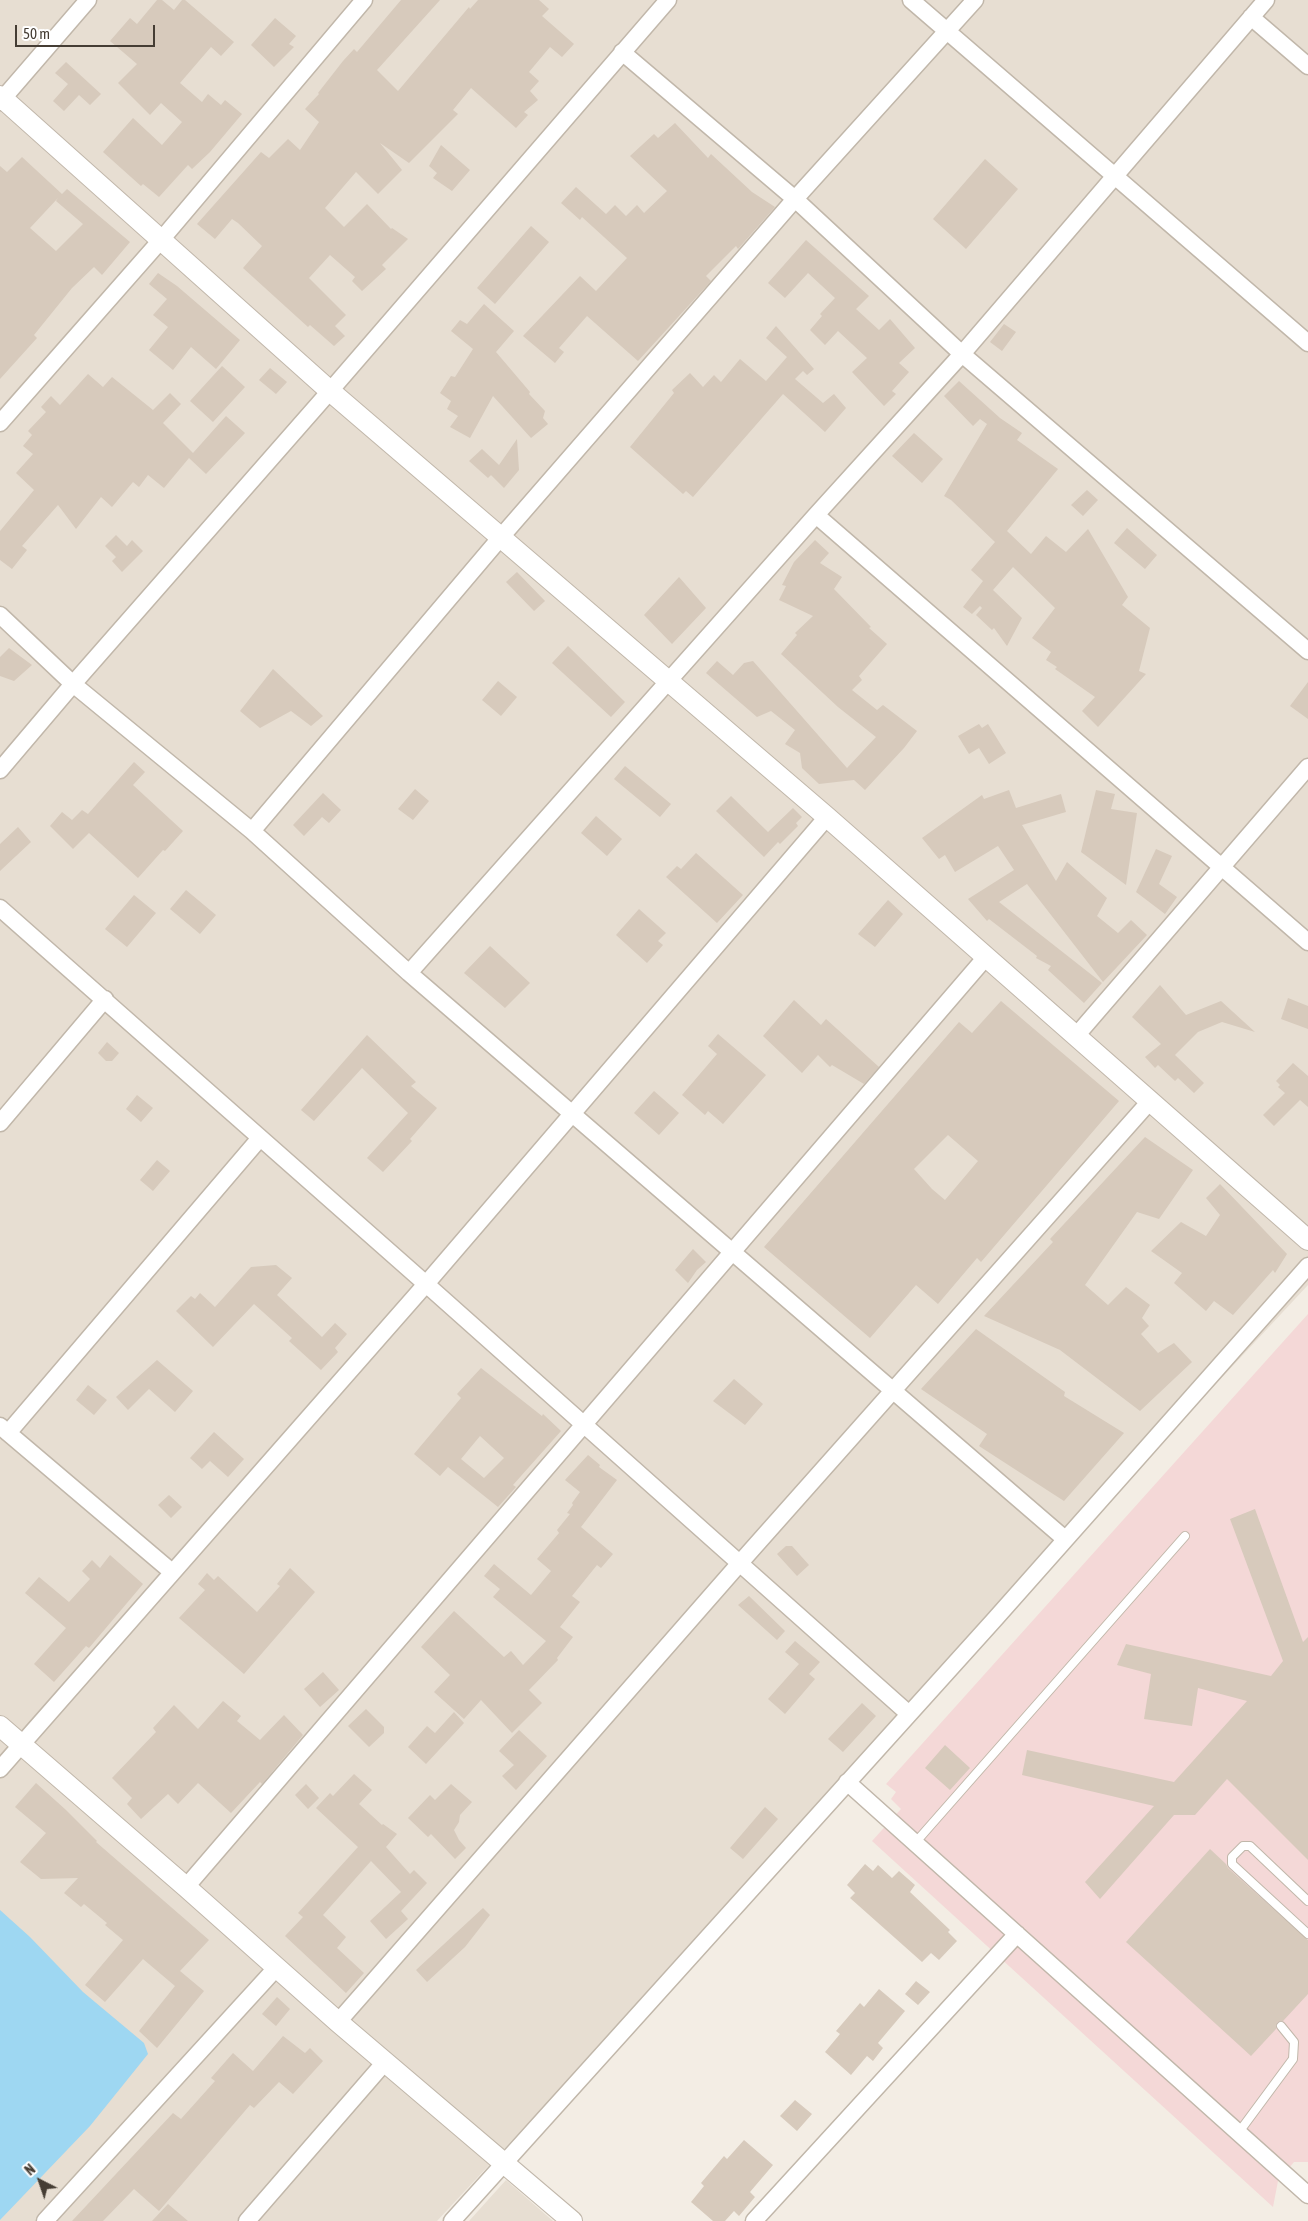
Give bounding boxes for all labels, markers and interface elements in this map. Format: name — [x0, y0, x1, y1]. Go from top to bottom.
scale bar — [18, 15, 158, 47]
text: 50 m — [23, 25, 50, 42]
north arrow — [15, 2156, 65, 2206]
text: N — [22, 2161, 39, 2178]

